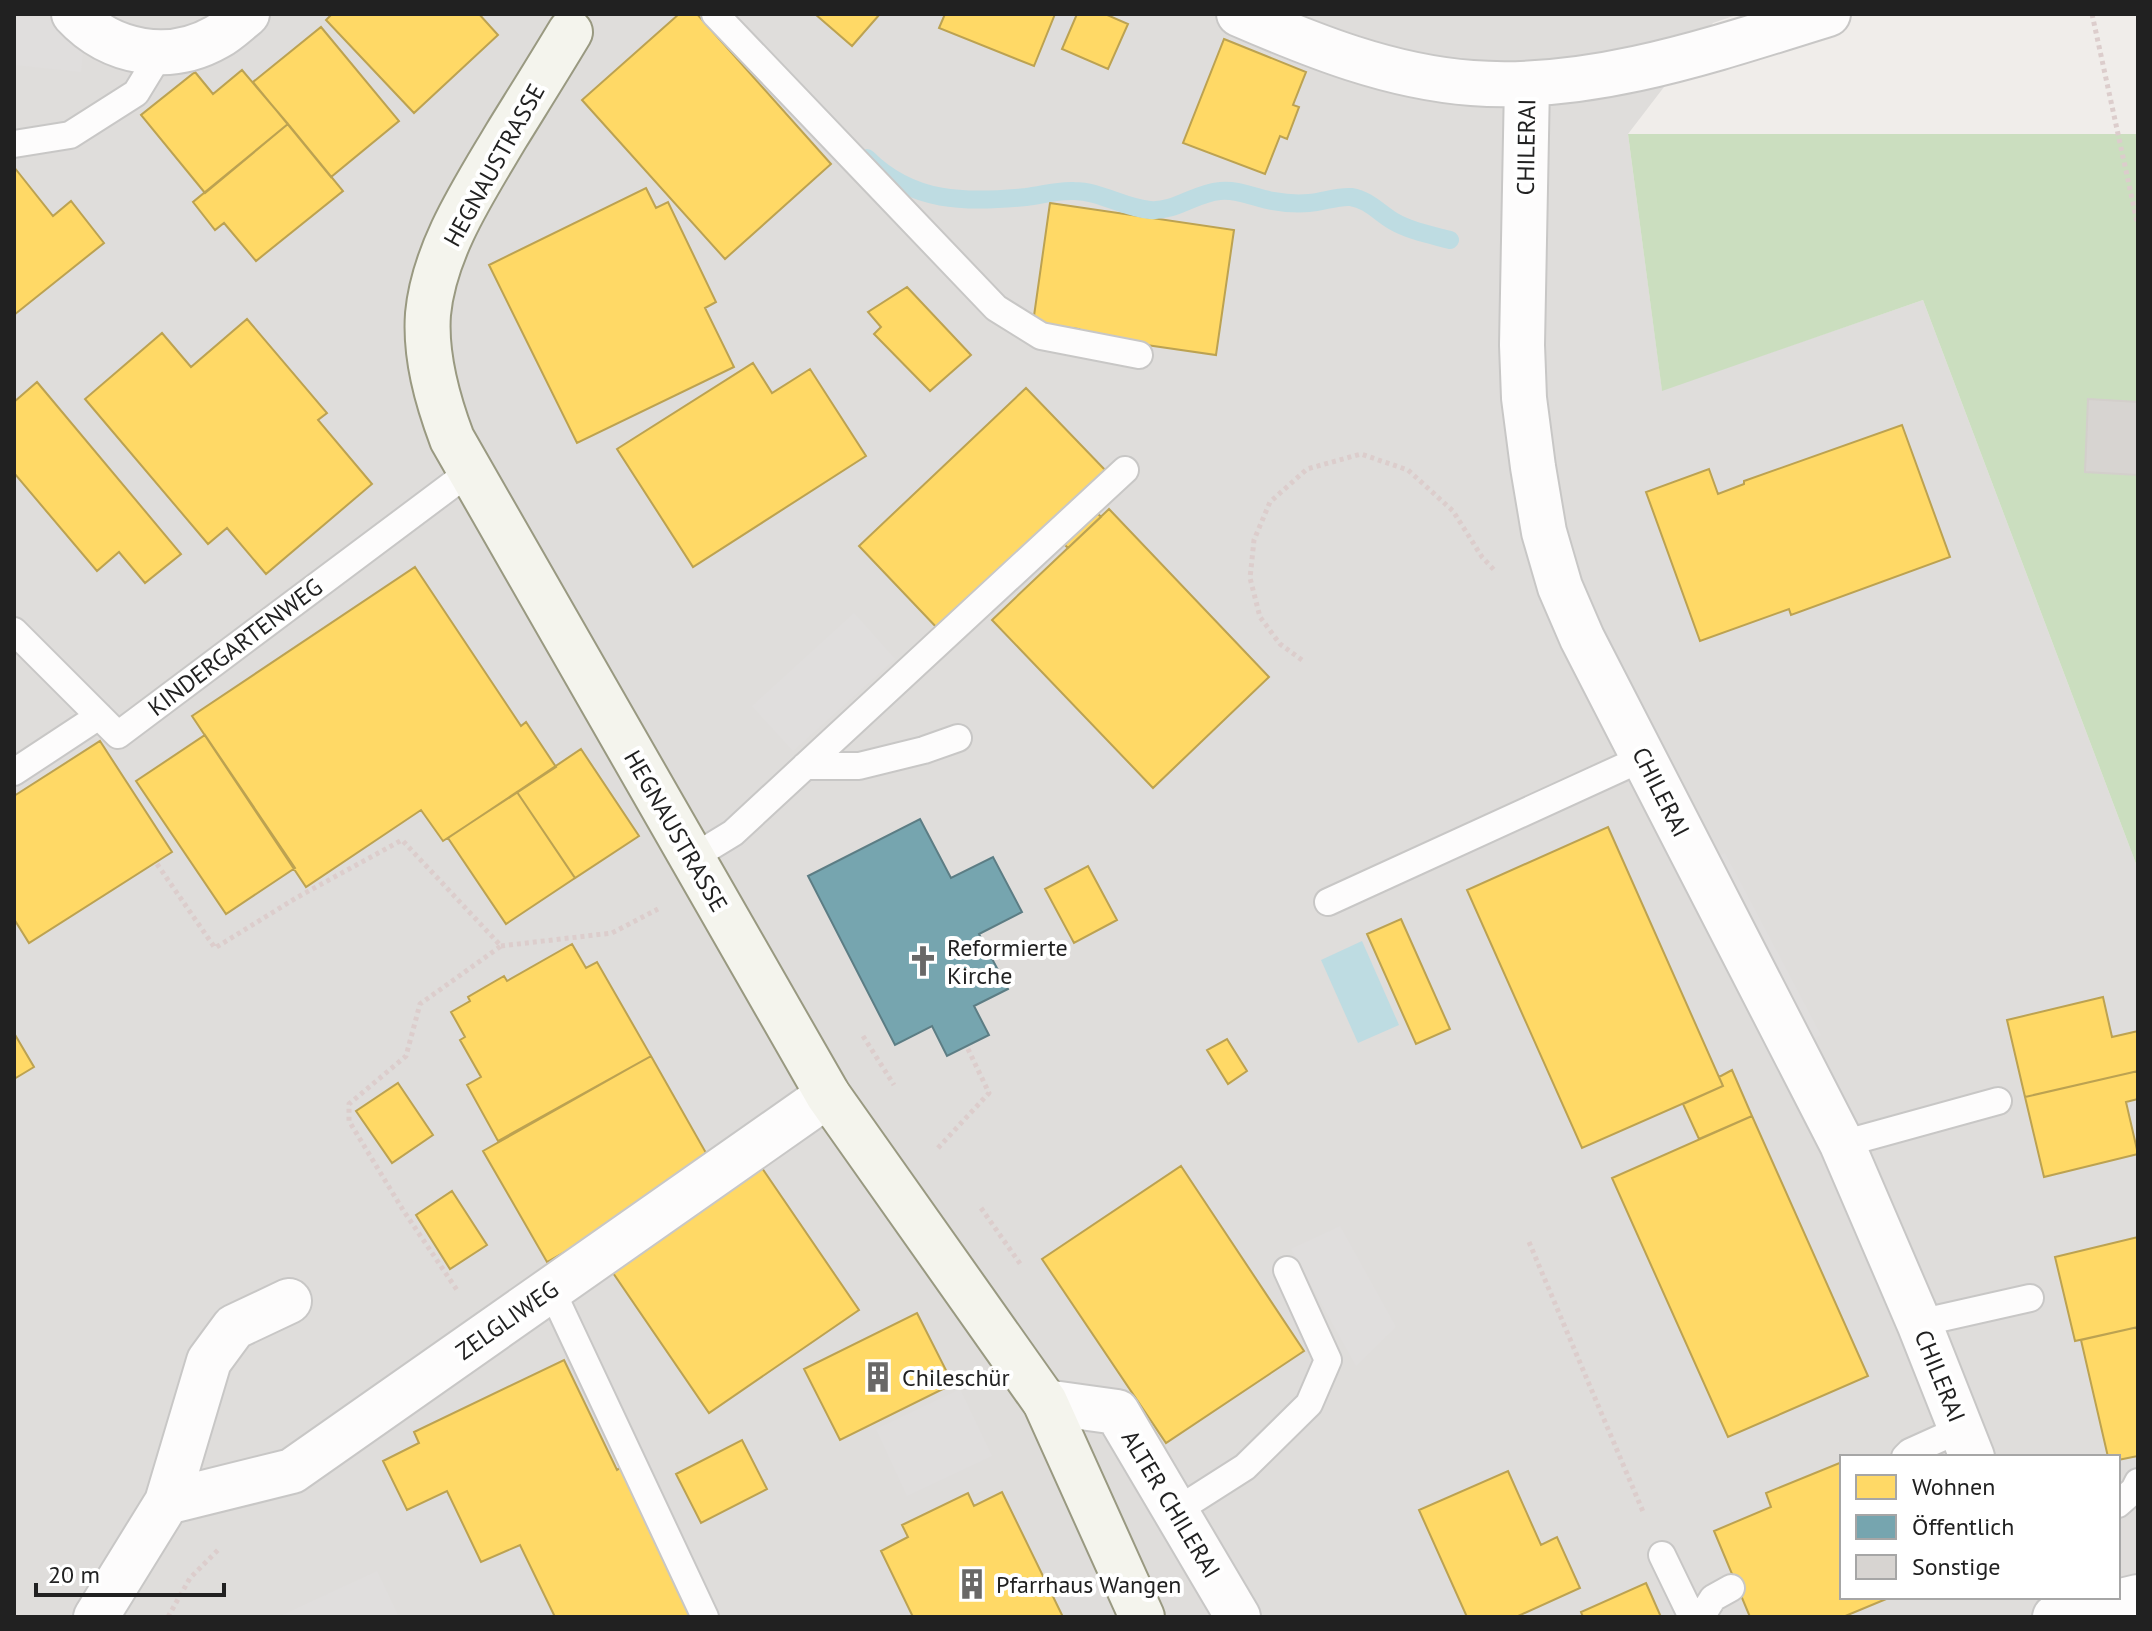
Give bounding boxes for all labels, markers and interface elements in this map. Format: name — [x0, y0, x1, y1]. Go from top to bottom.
street label: HEGNAUSTRASSE — [436, 78, 552, 252]
street label: CHILERAI — [1510, 98, 1542, 196]
street label: KINDERGARTENWEG — [141, 571, 329, 723]
street label: CHILERAI — [1625, 742, 1697, 842]
street label: HEGNAUSTRASSE — [617, 745, 735, 917]
place label: Reformierte Kirche — [947, 932, 1068, 991]
church icon: Reformierte Kirche — [906, 944, 940, 978]
street label: ZELGLIWEG — [450, 1273, 564, 1367]
street label: CHILERAI — [1908, 1325, 1972, 1427]
building icon: Chileschür — [861, 1360, 895, 1394]
place label: Chileschür — [902, 1362, 1010, 1393]
street label: ALTER CHILERAI — [1115, 1424, 1227, 1584]
legend — [1840, 1455, 2120, 1599]
text: Wohnen — [1912, 1471, 1995, 1502]
text: Öffentlich — [1912, 1511, 2014, 1542]
scale bar — [36, 1547, 224, 1597]
text: Sonstige — [1912, 1551, 2001, 1582]
text: 20 m — [48, 1559, 100, 1590]
building icon: Pfarrhaus Wangen — [955, 1567, 989, 1601]
place label: Pfarrhaus Wangen — [996, 1569, 1181, 1600]

